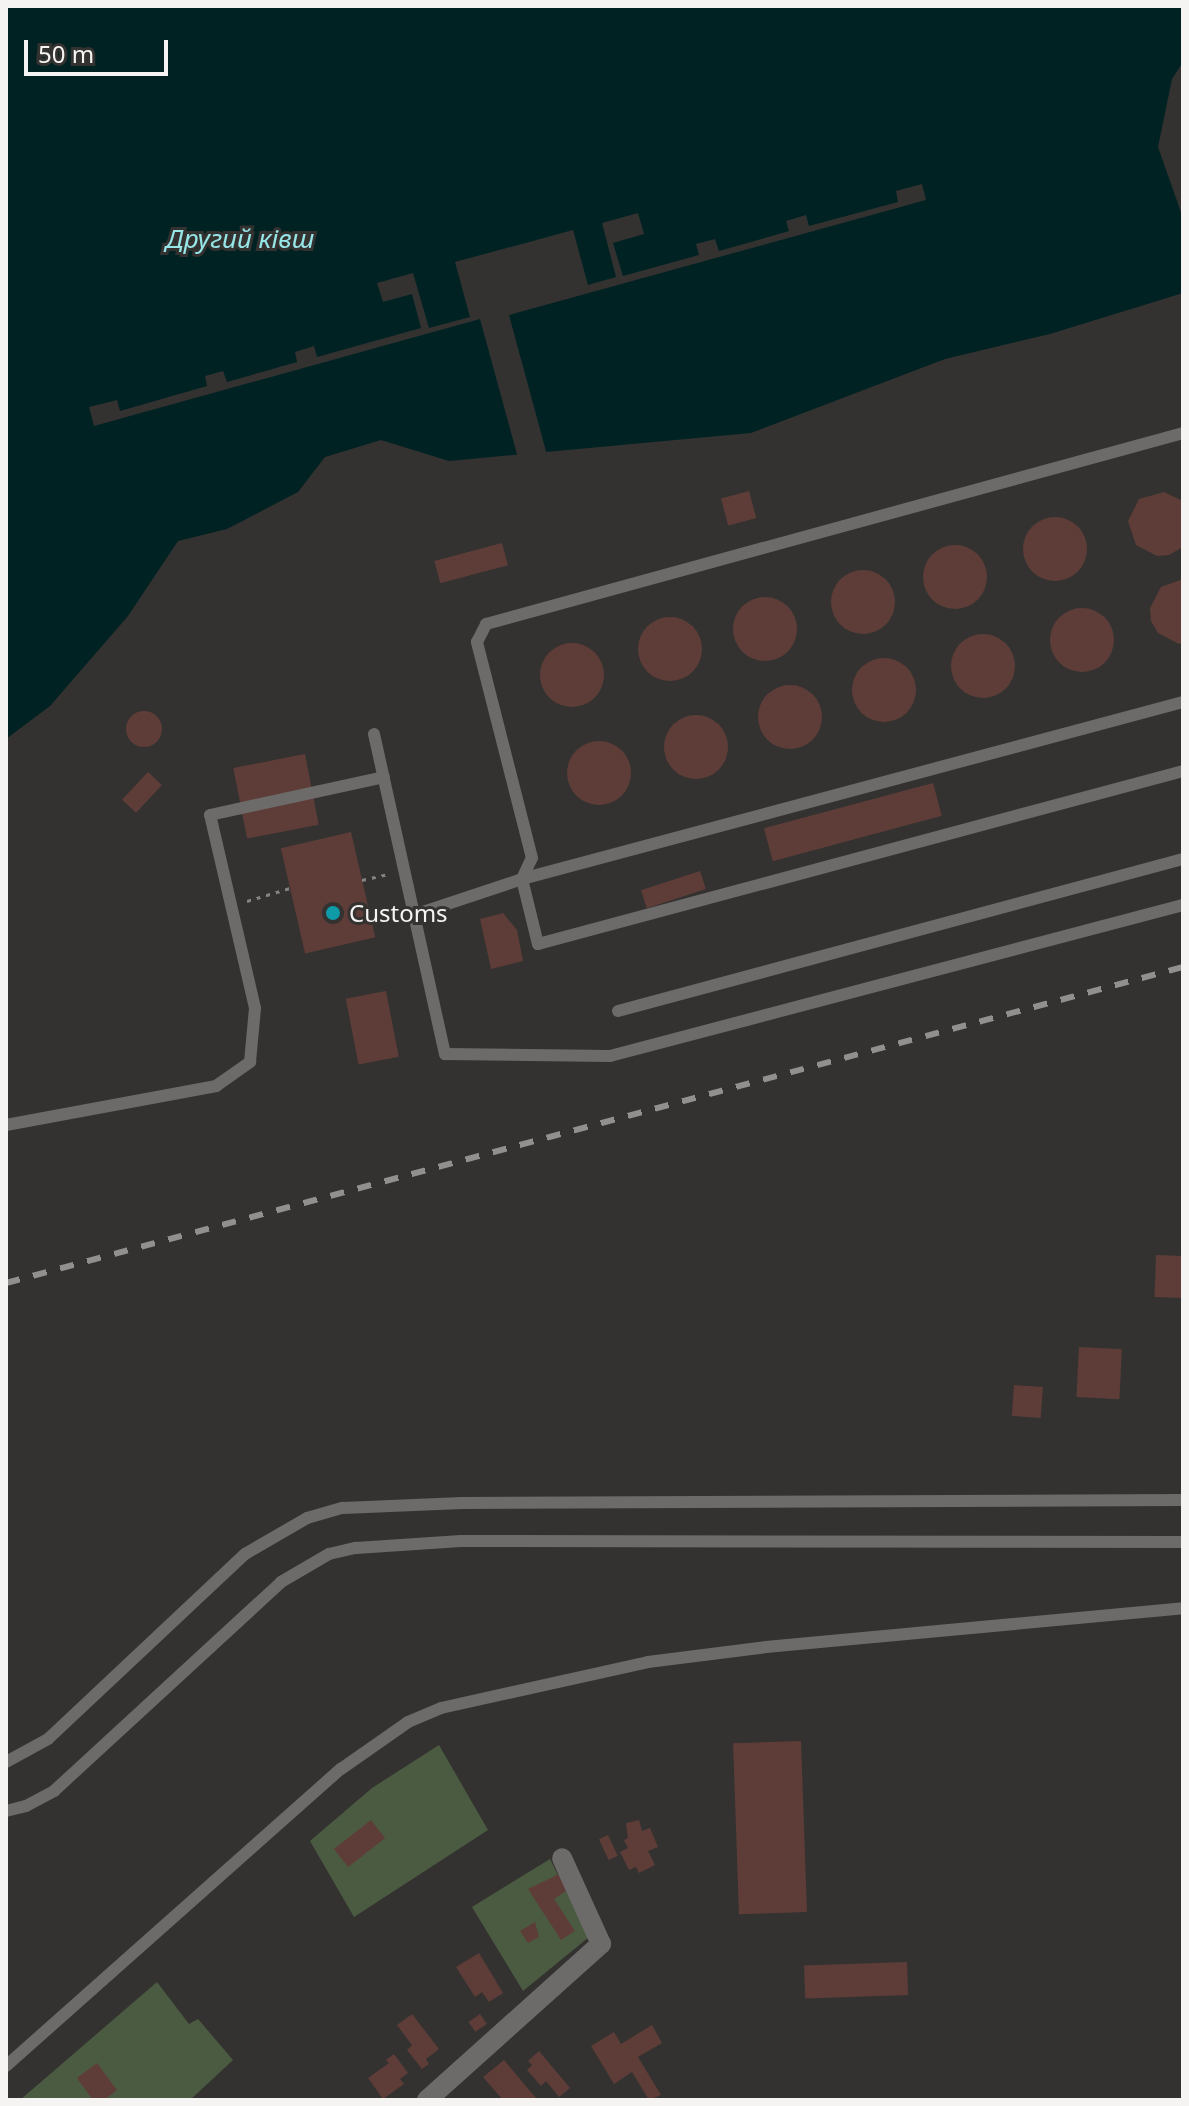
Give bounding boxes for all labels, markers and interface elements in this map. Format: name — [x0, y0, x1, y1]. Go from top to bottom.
scale bar — [28, 24, 172, 74]
text: 50 m — [38, 37, 94, 70]
water label: Другий ківш — [166, 223, 314, 255]
place label: Customs — [349, 899, 448, 927]
marker: Customs — [324, 904, 342, 922]

